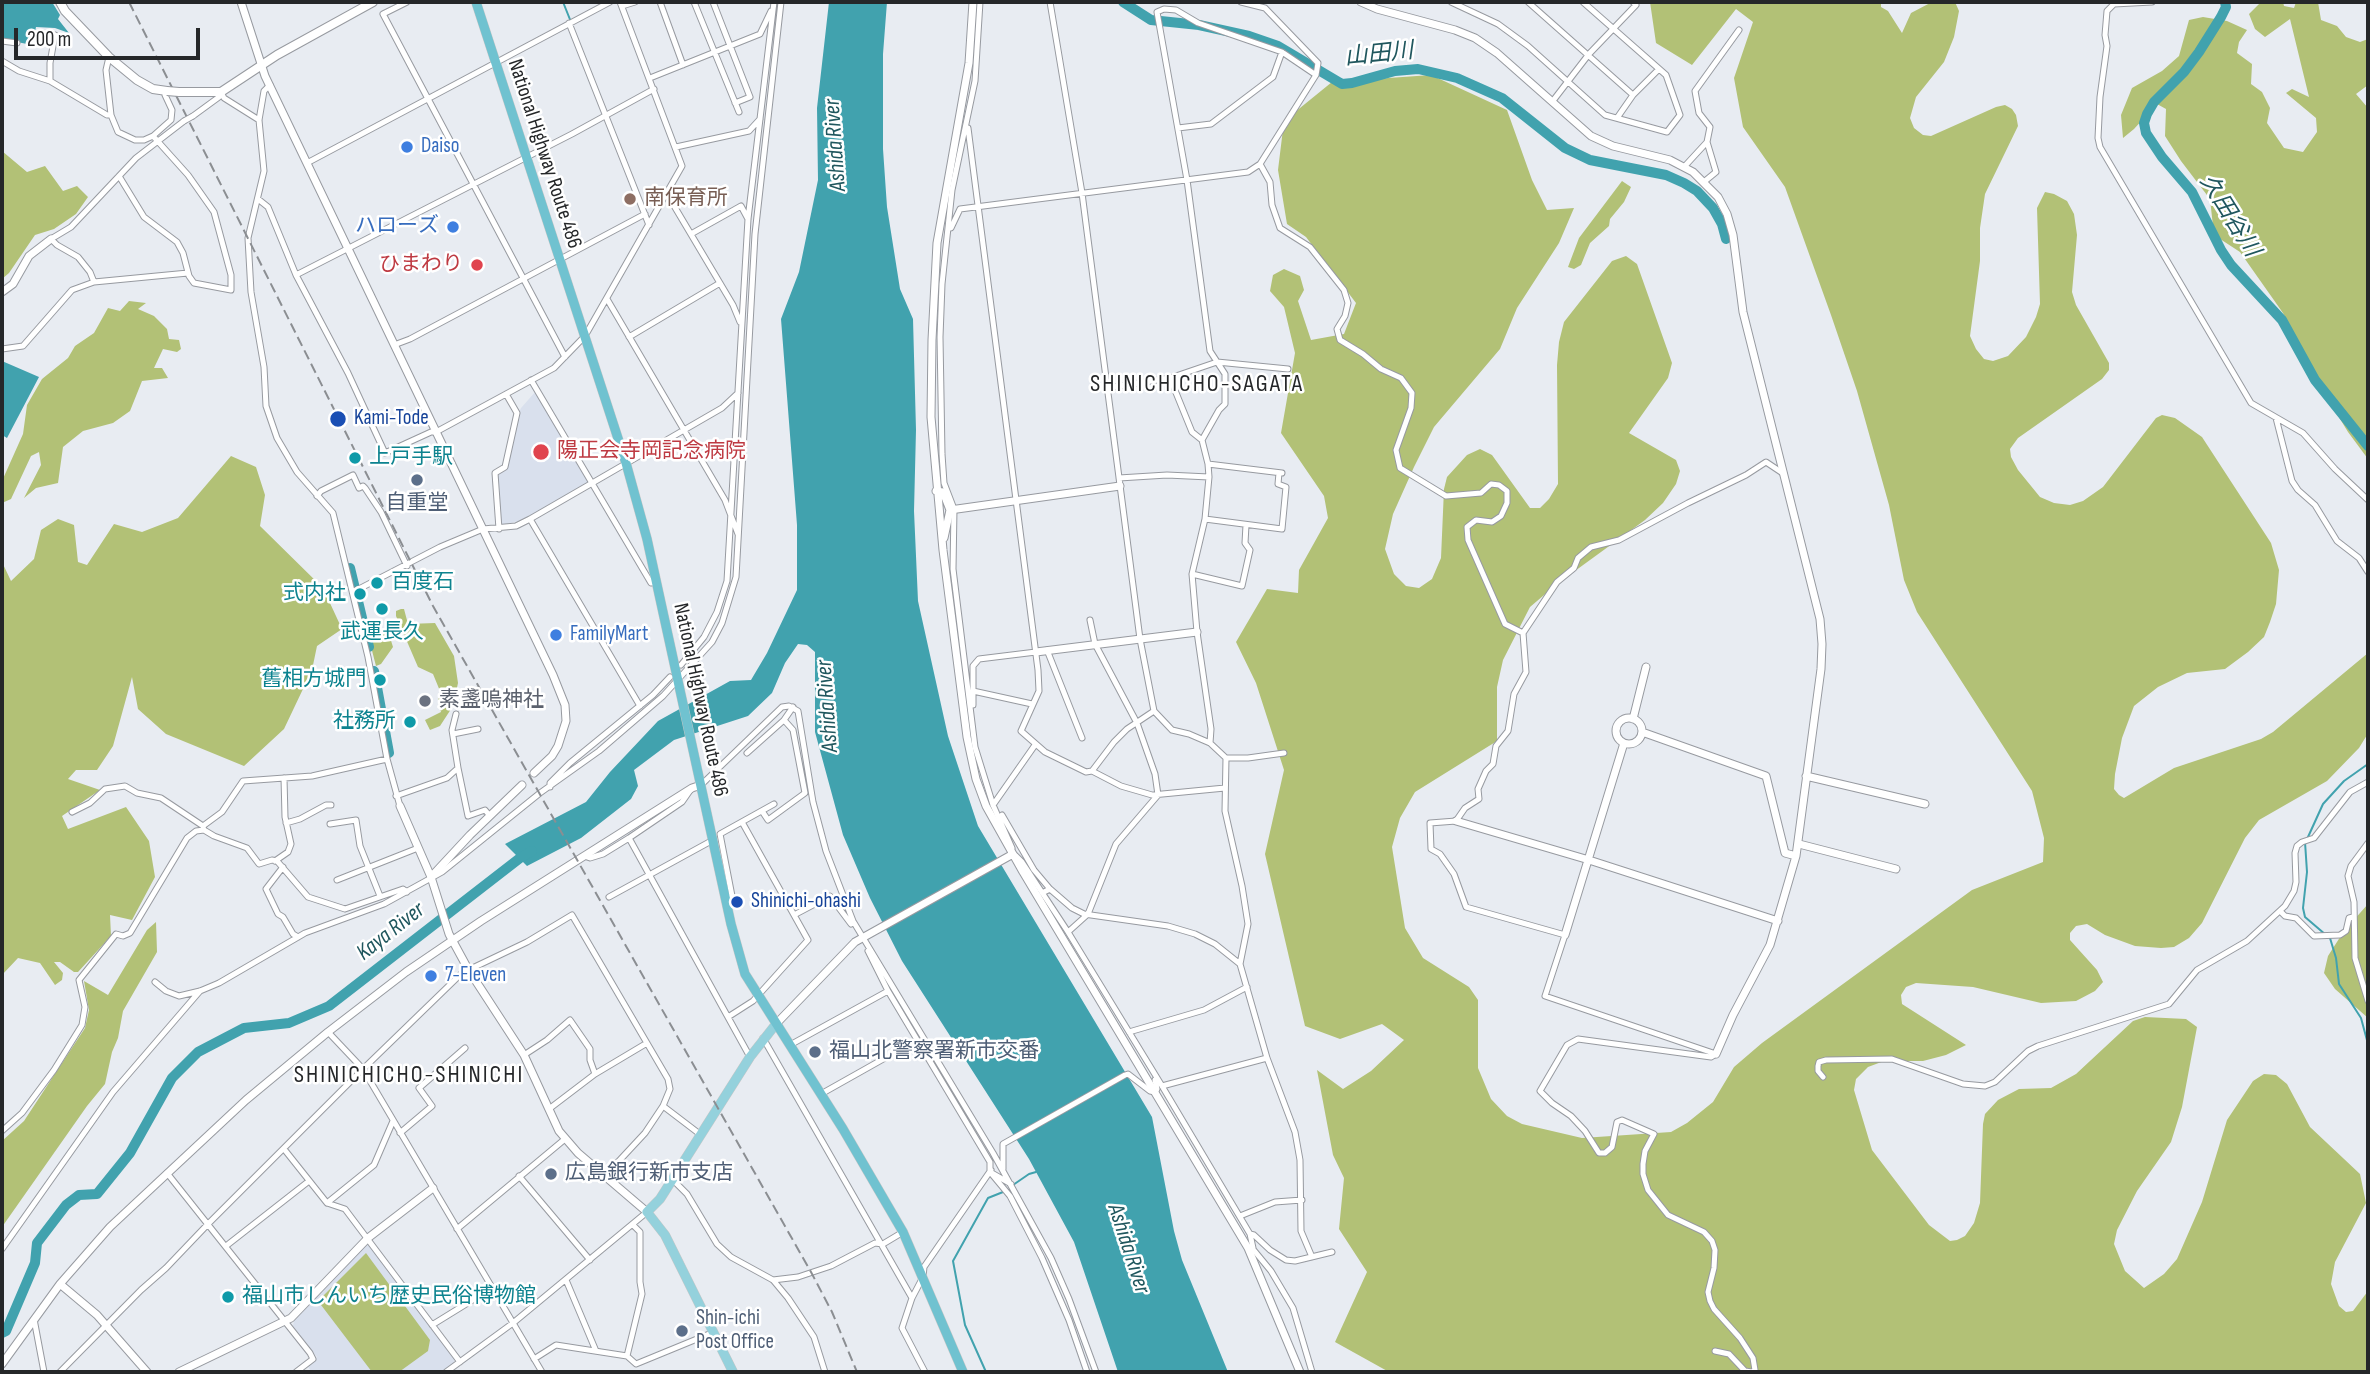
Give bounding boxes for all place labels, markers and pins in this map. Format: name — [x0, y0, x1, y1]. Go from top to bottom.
place label: Daiso — [421, 134, 459, 160]
marker: Daiso — [399, 139, 415, 155]
place label: 南保育所 — [644, 186, 728, 212]
marker: 南保育所 — [622, 191, 638, 207]
place label: ハローズ — [355, 214, 439, 240]
marker: ハローズ — [445, 219, 461, 235]
place label: ひまわり — [379, 252, 463, 278]
marker: ひまわり — [469, 257, 485, 273]
place label: Kami-Tode — [354, 406, 429, 432]
marker: Kami-Tode — [328, 409, 348, 429]
place label: 陽正会寺岡記念病院 — [557, 439, 746, 465]
marker: 陽正会寺岡記念病院 — [531, 442, 551, 462]
place label: 上戸手駅 — [369, 445, 453, 471]
marker: 上戸手駅 — [347, 450, 363, 466]
marker: 自重堂 — [409, 472, 425, 488]
place label: 自重堂 — [386, 491, 448, 517]
place label: 百度石 — [391, 570, 454, 596]
marker: 百度石 — [369, 575, 385, 591]
place label: 式内社 — [283, 581, 346, 607]
marker: 式内社 — [352, 586, 368, 602]
marker: 武運長久 — [374, 601, 390, 617]
place label: 武運長久 — [340, 620, 424, 646]
place label: FamilyMart — [570, 622, 648, 648]
marker: FamilyMart — [548, 627, 564, 643]
place label: 舊相方城門 — [261, 667, 366, 693]
marker: 舊相方城門 — [372, 672, 388, 688]
place label: 素盞嗚神社 — [439, 688, 544, 714]
marker: 素盞嗚神社 — [417, 693, 433, 709]
place label: 社務所 — [333, 709, 396, 735]
marker: 社務所 — [402, 714, 418, 730]
place label: Shinichi-ohashi — [751, 889, 861, 915]
marker: Shinichi-ohashi — [729, 894, 745, 910]
place label: 7-Eleven — [445, 963, 506, 989]
marker: 7-Eleven — [423, 968, 439, 984]
place label: 福山北警察署新市交番 — [829, 1039, 1039, 1065]
marker: 福山北警察署新市交番 — [807, 1044, 823, 1060]
place label: 広島銀行新市支店 — [565, 1161, 733, 1187]
marker: 広島銀行新市支店 — [543, 1166, 559, 1182]
place label: 福山市しんいち歴史民俗博物館 — [242, 1284, 536, 1310]
marker: 福山市しんいち歴史民俗博物館 — [220, 1289, 236, 1305]
place label: Shin-ichi Post Office — [696, 1306, 774, 1356]
marker: Shin-ichi Post Office — [674, 1323, 690, 1339]

